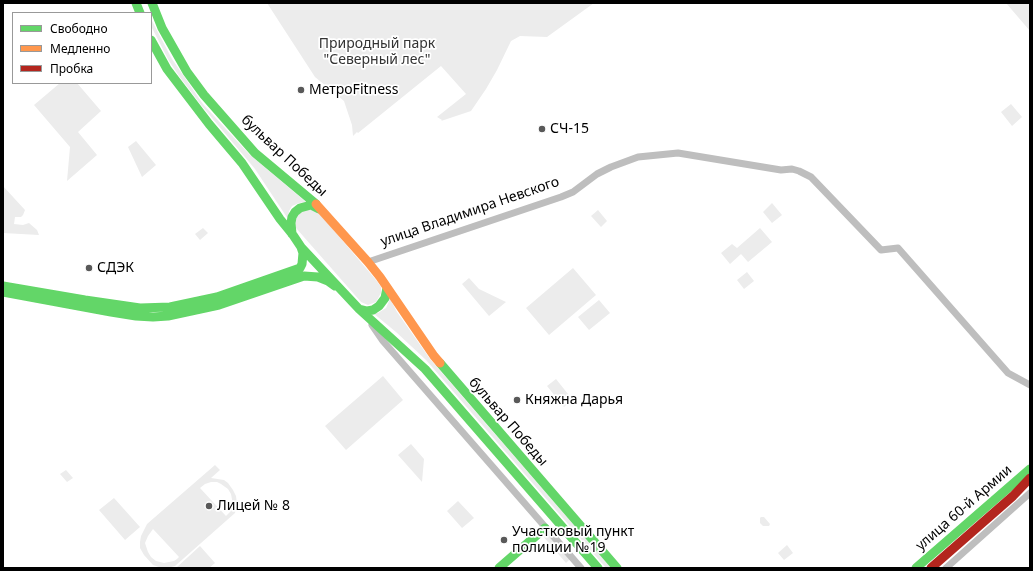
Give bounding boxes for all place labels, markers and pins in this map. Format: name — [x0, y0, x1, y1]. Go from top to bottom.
place label: МетроFitness — [309, 82, 399, 98]
marker: МетроFitness — [296, 85, 306, 95]
place label: СЧ-15 — [550, 121, 589, 137]
marker: СЧ-15 — [537, 124, 547, 134]
place label: СДЭК — [97, 260, 134, 276]
marker: СДЭК — [84, 263, 94, 273]
place label: Княжна Дарья — [525, 392, 623, 408]
marker: Княжна Дарья — [512, 395, 522, 405]
place label: Лицей № 8 — [217, 498, 290, 514]
marker: Лицей № 8 — [204, 501, 214, 511]
place label: Участковый пункт полиции №19 — [512, 524, 634, 556]
marker: Участковый пункт полиции №19 — [499, 535, 509, 545]

